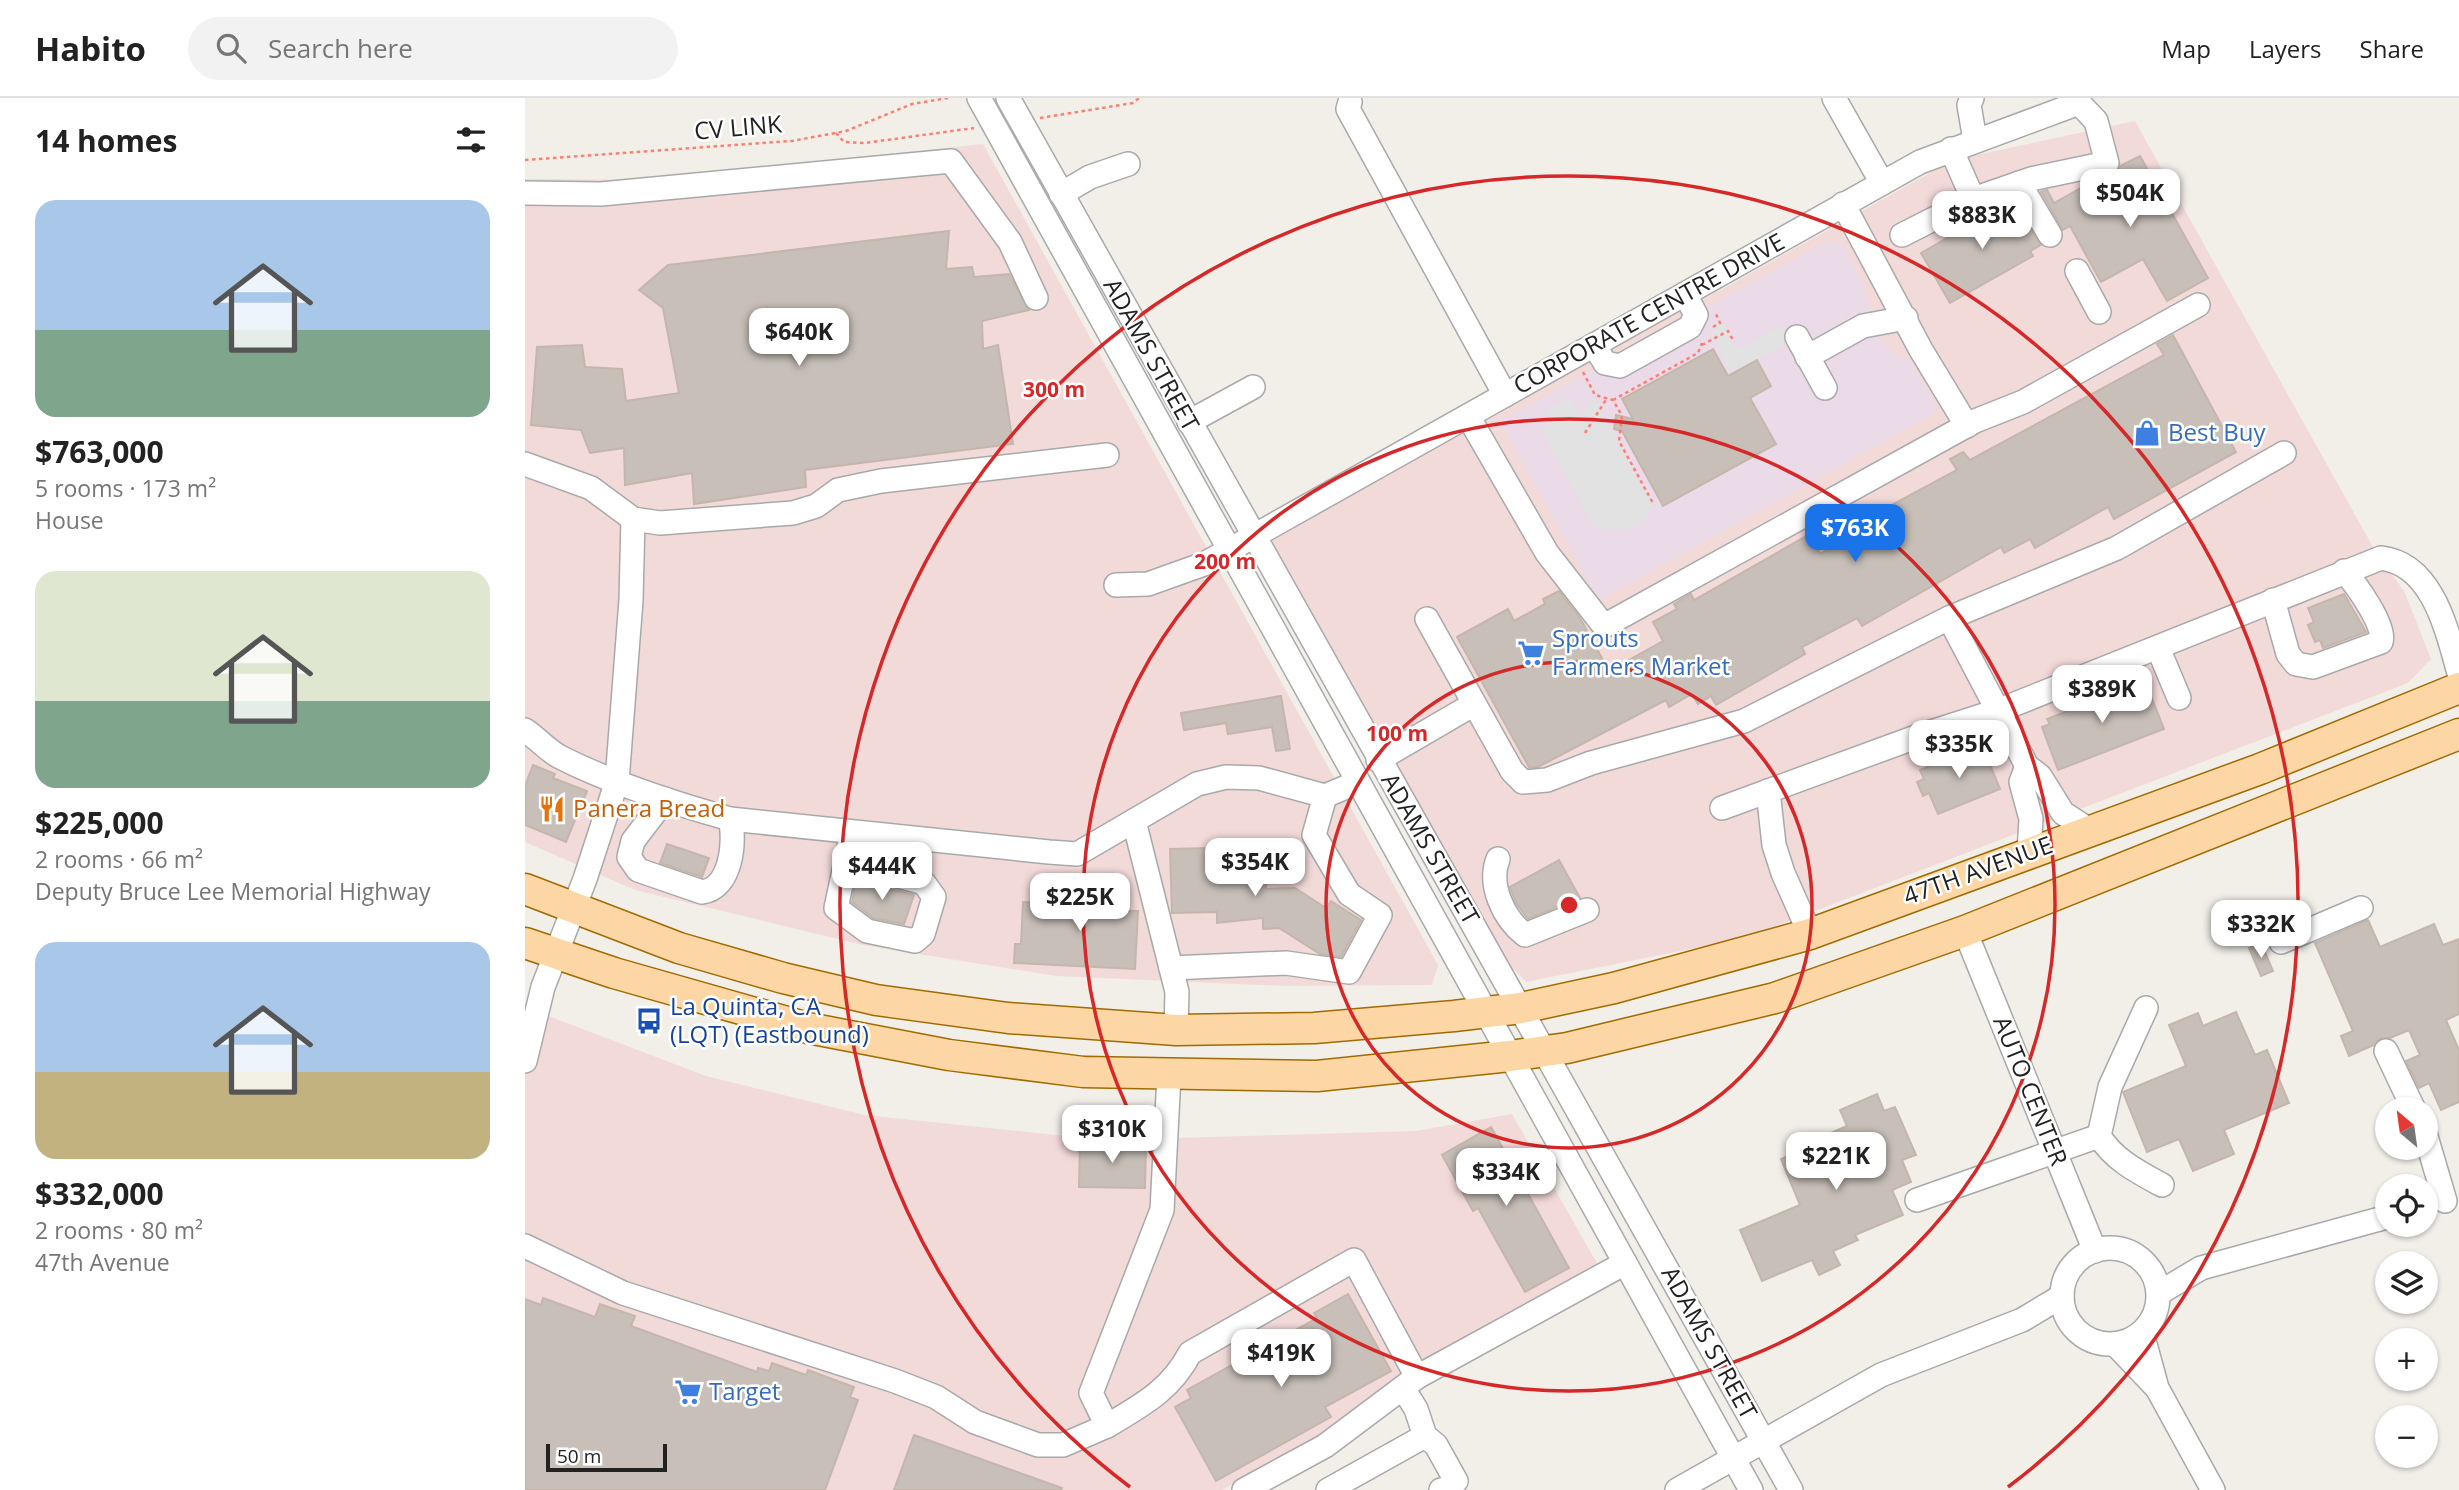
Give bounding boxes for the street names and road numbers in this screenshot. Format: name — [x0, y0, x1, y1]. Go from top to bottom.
street label: CV LINK — [693, 106, 783, 147]
street label: CORPORATE CENTRE DRIVE — [1507, 224, 1790, 401]
street label: ADAMS STREET — [1097, 272, 1208, 437]
street label: ADAMS STREET — [1375, 766, 1488, 930]
street label: 47TH AVENUE — [1898, 827, 2057, 912]
street label: AUTO CENTER — [1986, 1011, 2076, 1170]
street label: ADAMS STREET — [1655, 1260, 1766, 1425]

